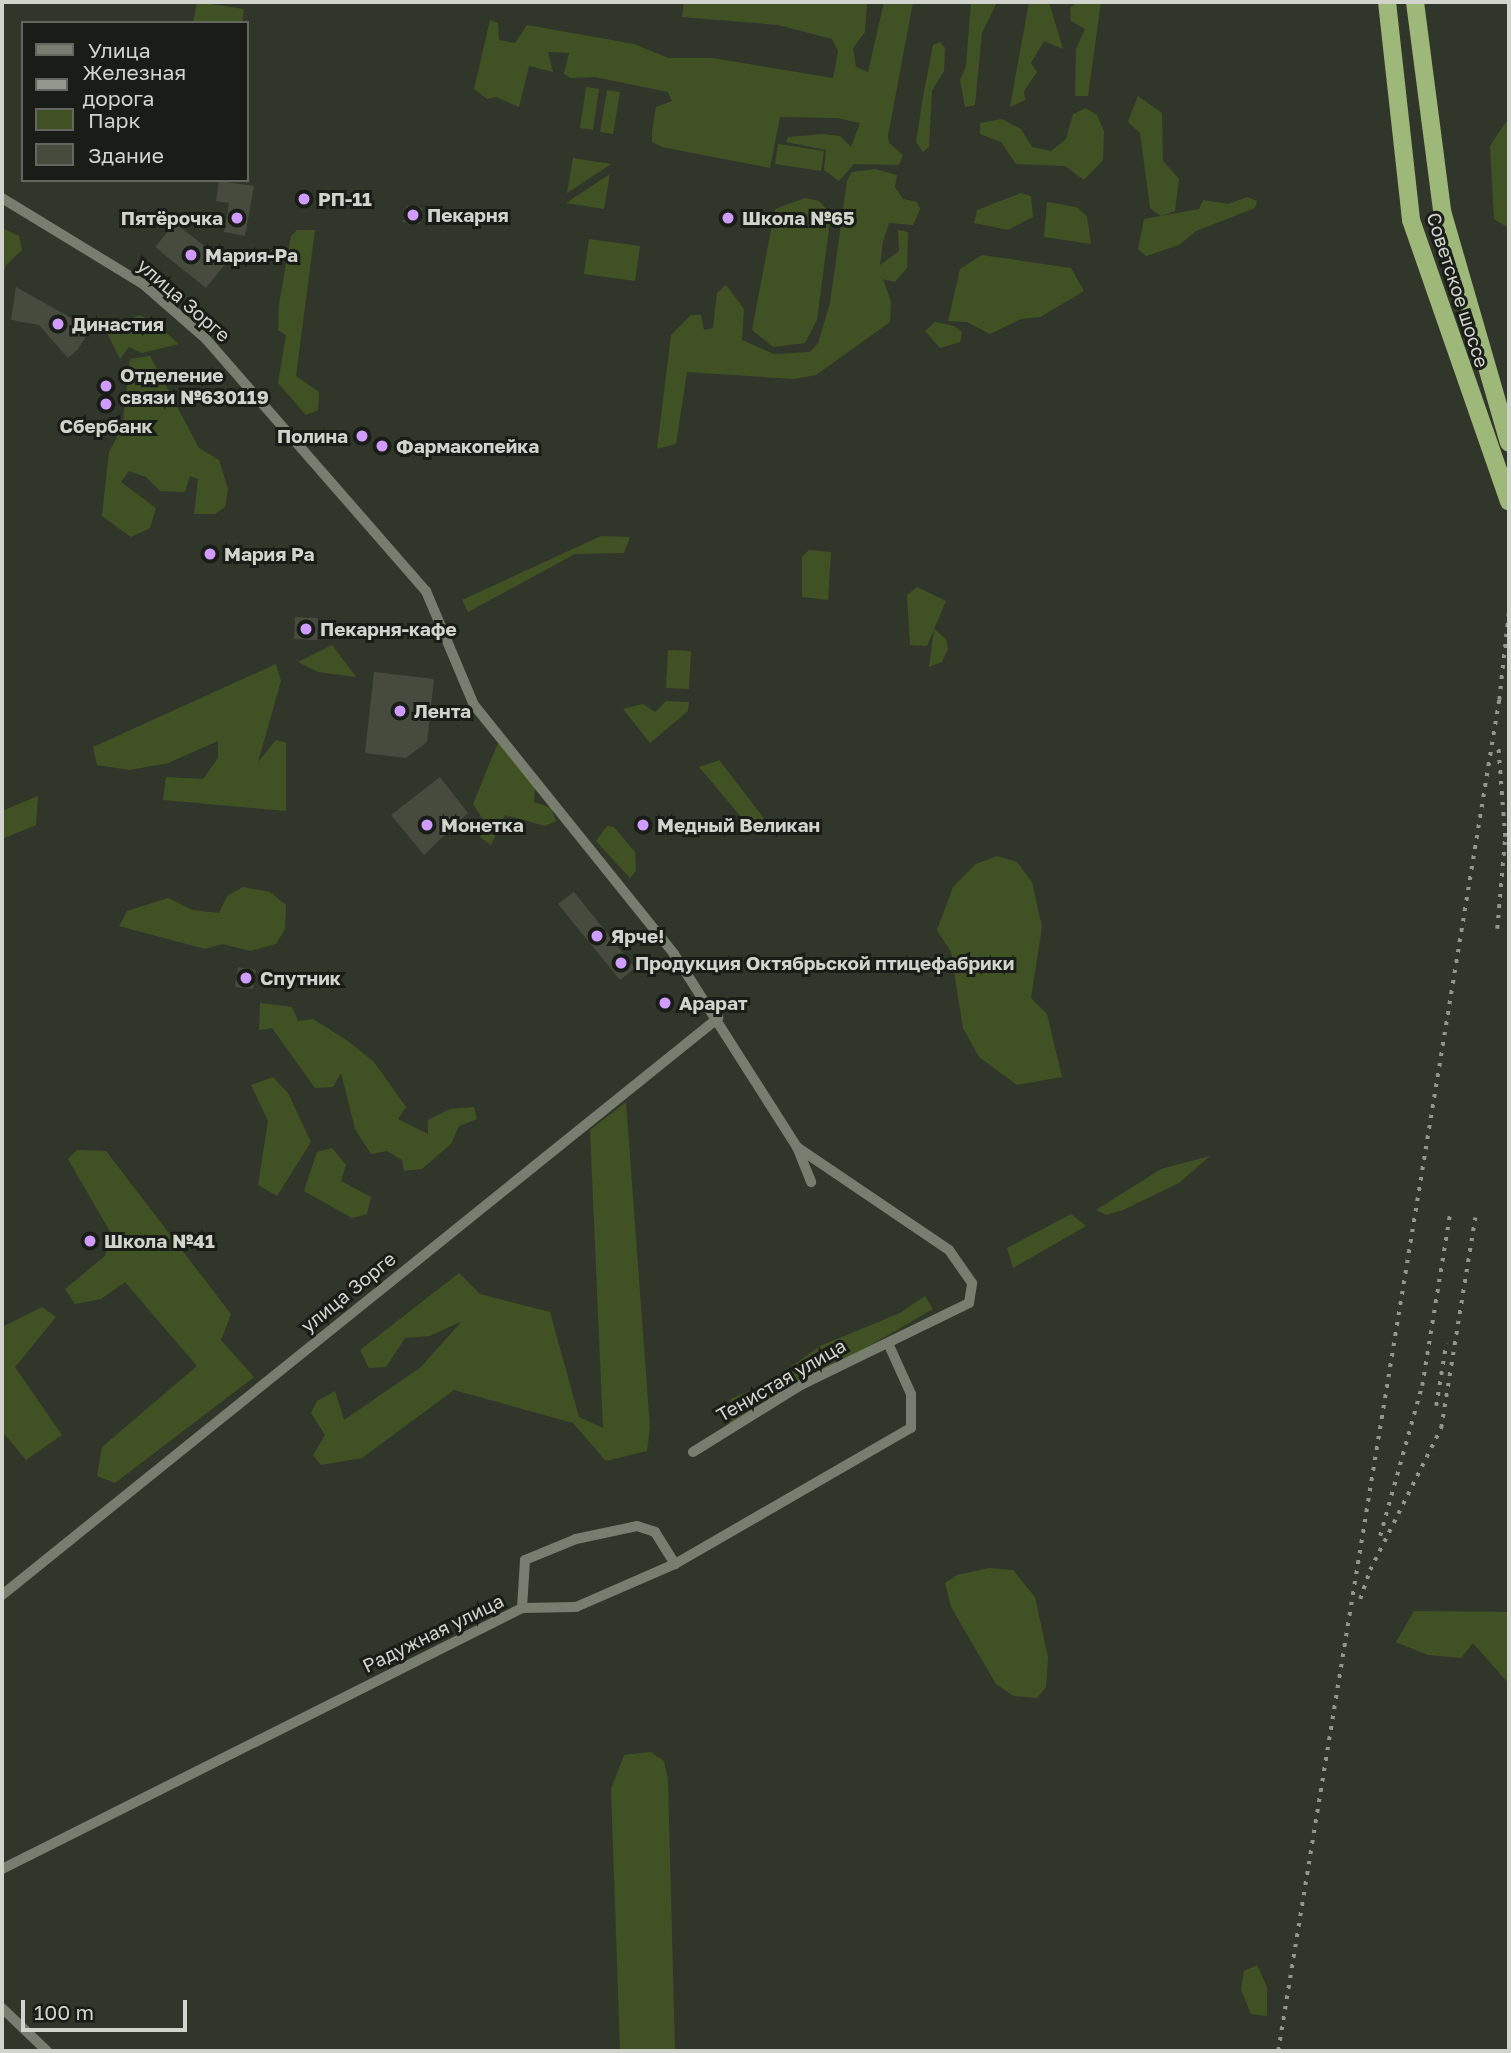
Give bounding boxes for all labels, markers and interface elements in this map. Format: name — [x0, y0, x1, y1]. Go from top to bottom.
legend — [21, 21, 248, 182]
text: Улица — [88, 37, 151, 63]
text: Железная дорога — [82, 59, 186, 111]
text: Парк — [88, 107, 141, 133]
text: Здание — [88, 142, 164, 168]
place label: РП-11 — [318, 188, 372, 210]
marker: РП-11 — [296, 191, 312, 207]
place label: Пекарня — [427, 204, 509, 226]
place label: Пятёрочка — [121, 207, 223, 229]
marker: Пекарня — [405, 207, 421, 223]
place label: Школа №65 — [742, 207, 855, 229]
marker: Пятёрочка — [229, 210, 245, 226]
marker: Школа №65 — [720, 210, 736, 226]
street label: Советское шоссе — [1422, 210, 1494, 370]
place label: Мария-Ра — [205, 244, 298, 266]
marker: Мария-Ра — [183, 247, 199, 263]
street label: улица Зорге — [133, 254, 235, 346]
place label: Династия — [72, 313, 164, 335]
marker: Династия — [50, 316, 66, 332]
place label: Отделение связи №630119 — [120, 364, 269, 408]
marker: Отделение связи №630119 — [98, 378, 114, 394]
marker: Сбербанк — [98, 396, 114, 412]
place label: Сбербанк — [59, 415, 153, 437]
place label: Полина — [277, 425, 348, 447]
marker: Полина — [354, 428, 370, 444]
place label: Фармакопейка — [396, 435, 539, 457]
marker: Фармакопейка — [374, 438, 390, 454]
place label: Мария Ра — [224, 543, 315, 565]
marker: Мария Ра — [202, 546, 218, 562]
place label: Пекарня-кафе — [320, 618, 457, 640]
marker: Пекарня-кафе — [298, 621, 314, 637]
place label: Лента — [414, 700, 471, 722]
marker: Лента — [392, 703, 408, 719]
place label: Монетка — [441, 814, 524, 836]
place label: Медный Великан — [657, 814, 820, 836]
marker: Монетка — [419, 817, 435, 833]
marker: Медный Великан — [635, 817, 651, 833]
place label: Ярче! — [611, 925, 664, 947]
marker: Ярче! — [589, 928, 605, 944]
place label: Продукция Октябрьской птицефабрики — [635, 952, 1014, 974]
marker: Продукция Октябрьской птицефабрики — [613, 955, 629, 971]
place label: Спутник — [260, 967, 341, 989]
marker: Спутник — [238, 970, 254, 986]
place label: Арарат — [679, 992, 748, 1014]
marker: Арарат — [657, 995, 673, 1011]
place label: Школа №41 — [104, 1230, 215, 1252]
marker: Школа №41 — [82, 1233, 98, 1249]
street label: улица Зорге — [296, 1247, 400, 1337]
street label: Тенистая улица — [712, 1334, 850, 1426]
street label: Радужная улица — [359, 1589, 507, 1677]
scale bar — [24, 1986, 191, 2030]
text: 100 m — [34, 1999, 94, 2025]

